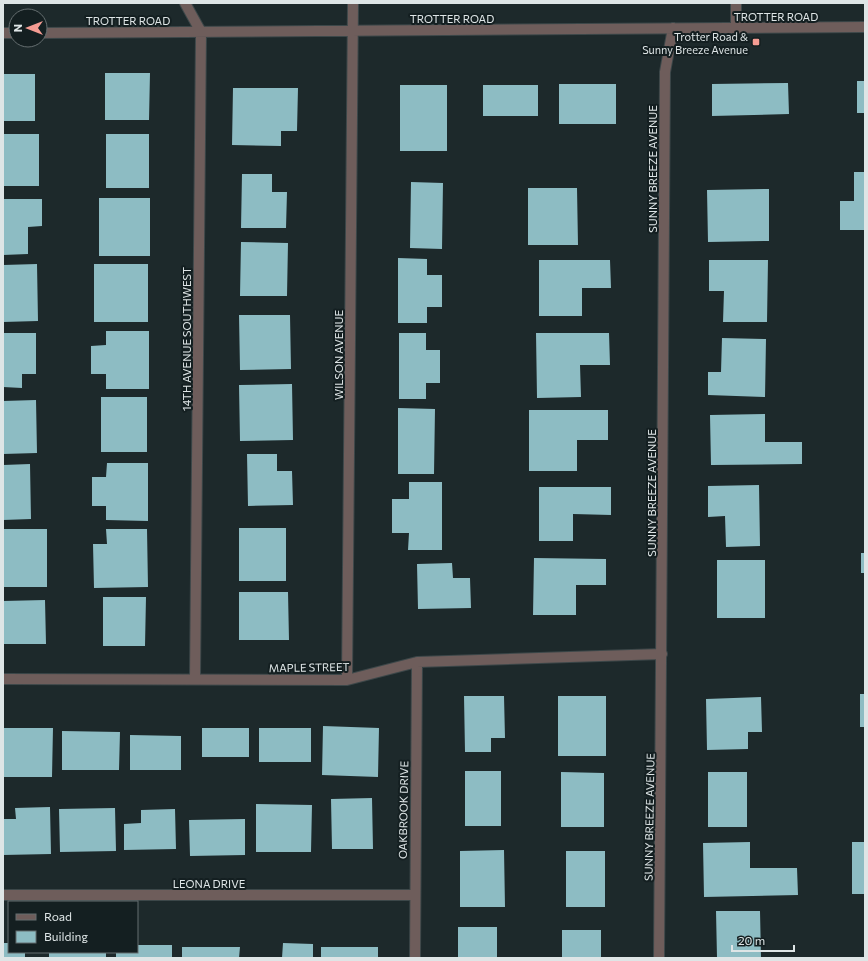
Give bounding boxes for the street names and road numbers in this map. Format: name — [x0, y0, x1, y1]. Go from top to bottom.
street label: TROTTER ROAD — [734, 10, 818, 23]
street label: TROTTER ROAD — [410, 12, 494, 25]
street label: TROTTER ROAD — [86, 14, 170, 27]
street label: SUNNY BREEZE AVENUE — [646, 105, 659, 233]
street label: 14TH AVENUE SOUTHWEST — [180, 267, 193, 411]
street label: WILSON AVENUE — [332, 310, 345, 400]
street label: SUNNY BREEZE AVENUE — [645, 429, 658, 557]
street label: MAPLE STREET — [268, 660, 350, 674]
street label: SUNNY BREEZE AVENUE — [641, 753, 657, 881]
street label: OAKBROOK DRIVE — [396, 761, 410, 859]
street label: LEONA DRIVE — [173, 877, 245, 890]

